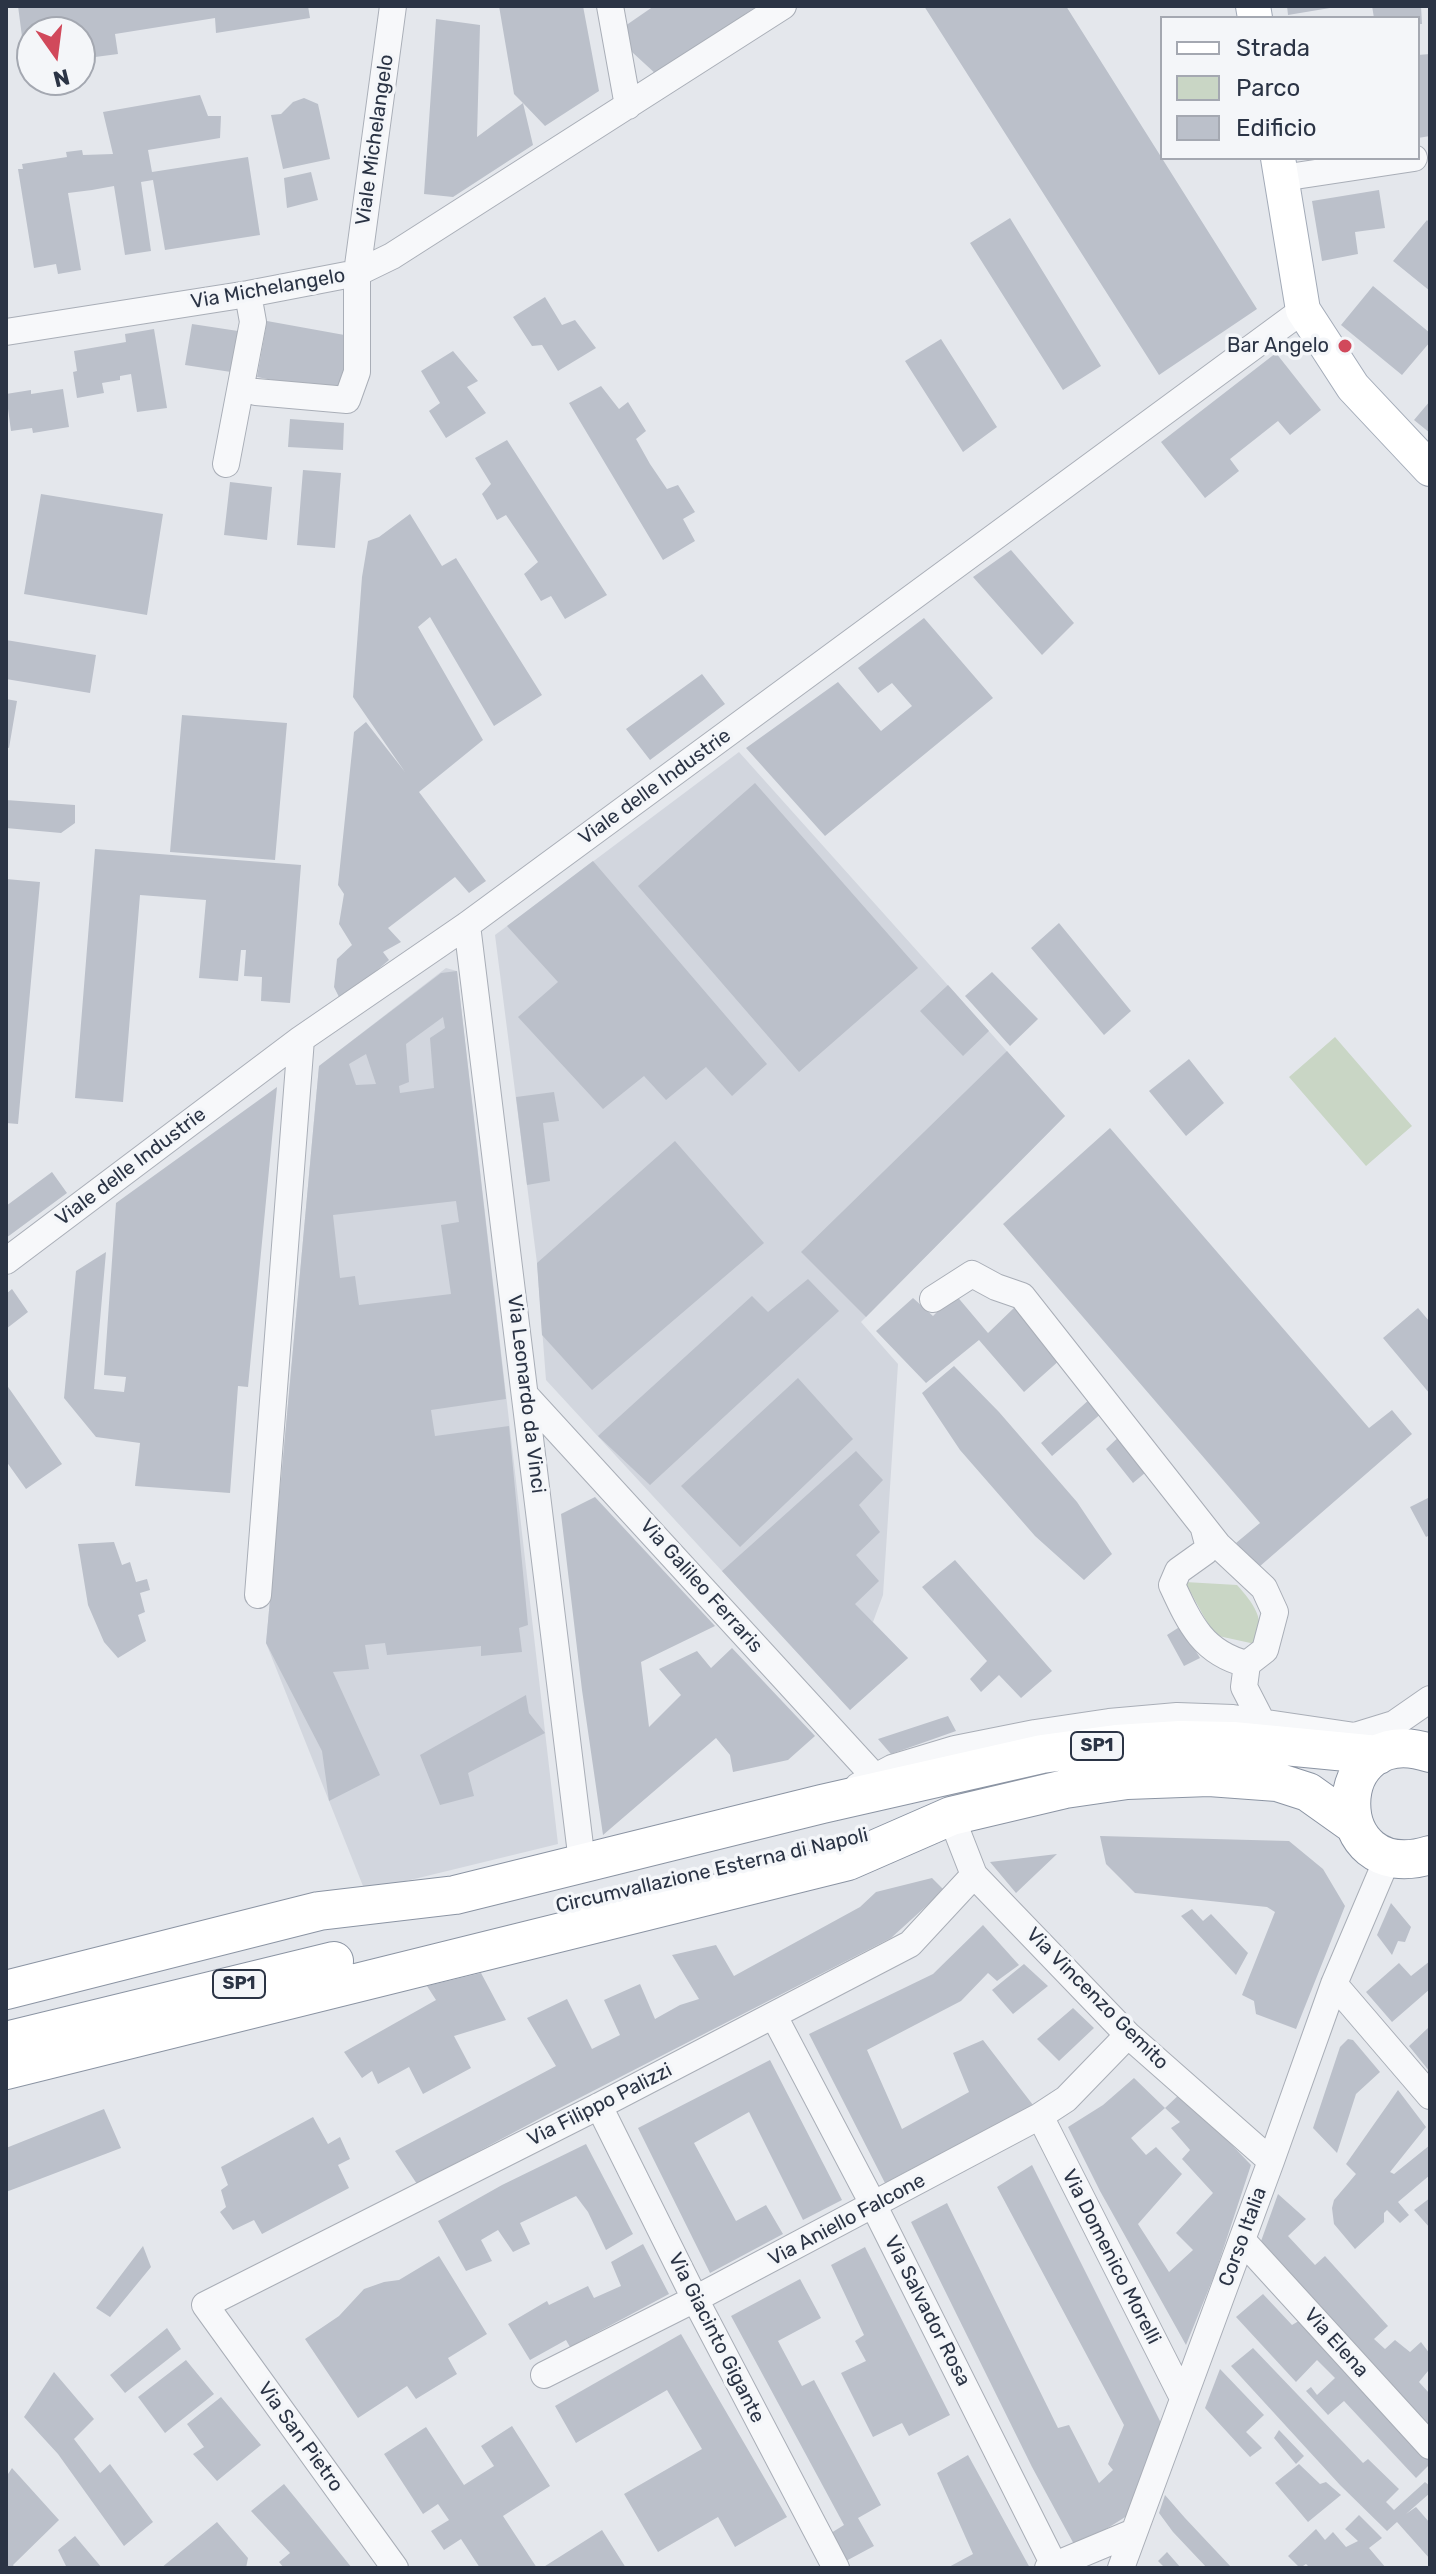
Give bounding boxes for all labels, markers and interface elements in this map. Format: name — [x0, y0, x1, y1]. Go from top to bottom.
north arrow — [16, 16, 96, 96]
legend — [1160, 16, 1420, 160]
text: Strada — [1236, 34, 1310, 62]
street label: Viale Michelangelo — [351, 53, 399, 227]
text: N — [51, 63, 72, 93]
text: Parco — [1236, 74, 1300, 102]
text: Edificio — [1236, 114, 1317, 142]
street label: Via Michelangelo — [189, 264, 347, 314]
place label: Bar Angelo — [1227, 334, 1329, 358]
marker: Bar Angelo — [1336, 337, 1354, 355]
street label: Viale delle Industrie — [574, 724, 736, 850]
street label: Viale delle Industrie — [51, 1103, 211, 1231]
street label: Via Leonardo da Vinci — [502, 1293, 550, 1495]
street label: Via Galileo Ferraris — [635, 1514, 767, 1658]
road number: SP1 — [1071, 1732, 1123, 1760]
street label: Circumvallazione Esterna di Napoli — [553, 1823, 871, 1919]
street label: Via Vincenzo Gemito — [1021, 1923, 1173, 2075]
road number: SP1 — [213, 1970, 265, 1998]
street label: Via Filippo Palizzi — [524, 2058, 676, 2152]
street label: Via Domenico Morelli — [1057, 2166, 1165, 2348]
street label: Via Aniello Falcone — [764, 2168, 930, 2272]
street label: Corso Italia — [1214, 2184, 1272, 2290]
street label: Via Salvador Rosa — [879, 2232, 975, 2390]
street label: Via Giacinto Gigante — [663, 2249, 769, 2427]
street label: Via Elena — [1299, 2303, 1373, 2383]
street label: Via San Pietro — [252, 2377, 348, 2497]

